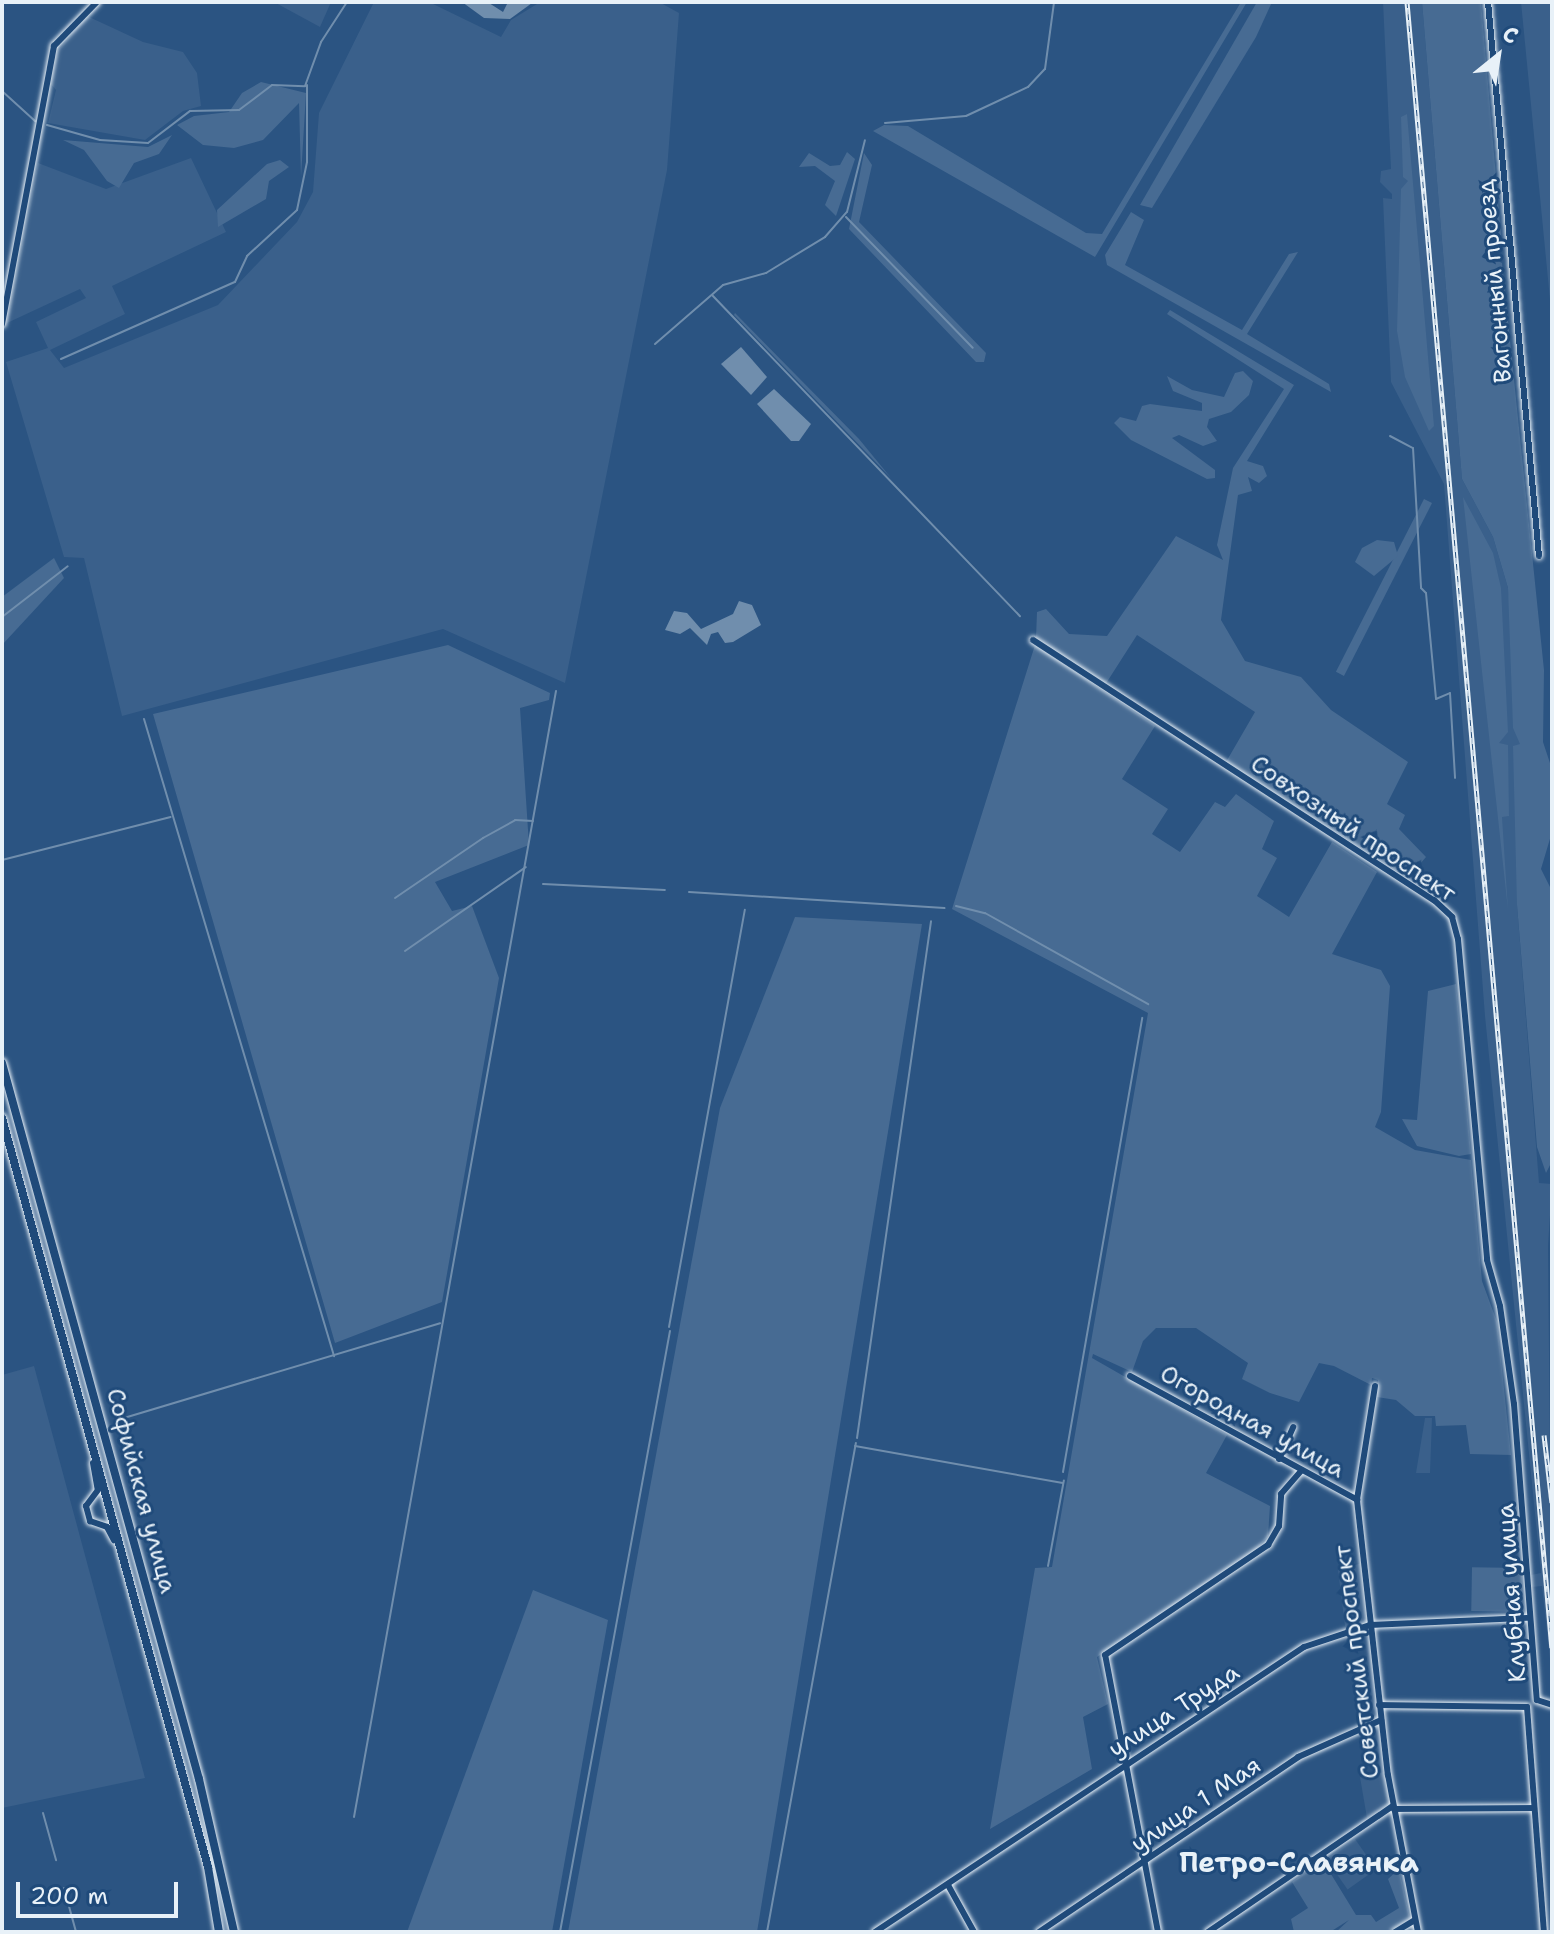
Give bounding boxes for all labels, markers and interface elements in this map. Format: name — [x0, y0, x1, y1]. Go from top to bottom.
north arrow — [1458, 16, 1538, 96]
text: С — [1497, 19, 1523, 51]
street label: Вагонный проезд — [1472, 178, 1518, 384]
street label: Совхозный проспект — [1245, 750, 1461, 908]
street label: Огородная улица — [1155, 1359, 1349, 1485]
street label: Софийская улица — [100, 1385, 182, 1597]
street label: Клубная улица — [1491, 1503, 1533, 1683]
street label: Советский проспект — [1328, 1544, 1386, 1780]
street label: улица Труда — [1103, 1658, 1245, 1764]
street label: улица 1 Мая — [1126, 1751, 1266, 1859]
district label: Петро-Славянка — [1179, 1845, 1419, 1879]
scale bar — [20, 1866, 182, 1916]
text: 200 m — [30, 1880, 108, 1912]

